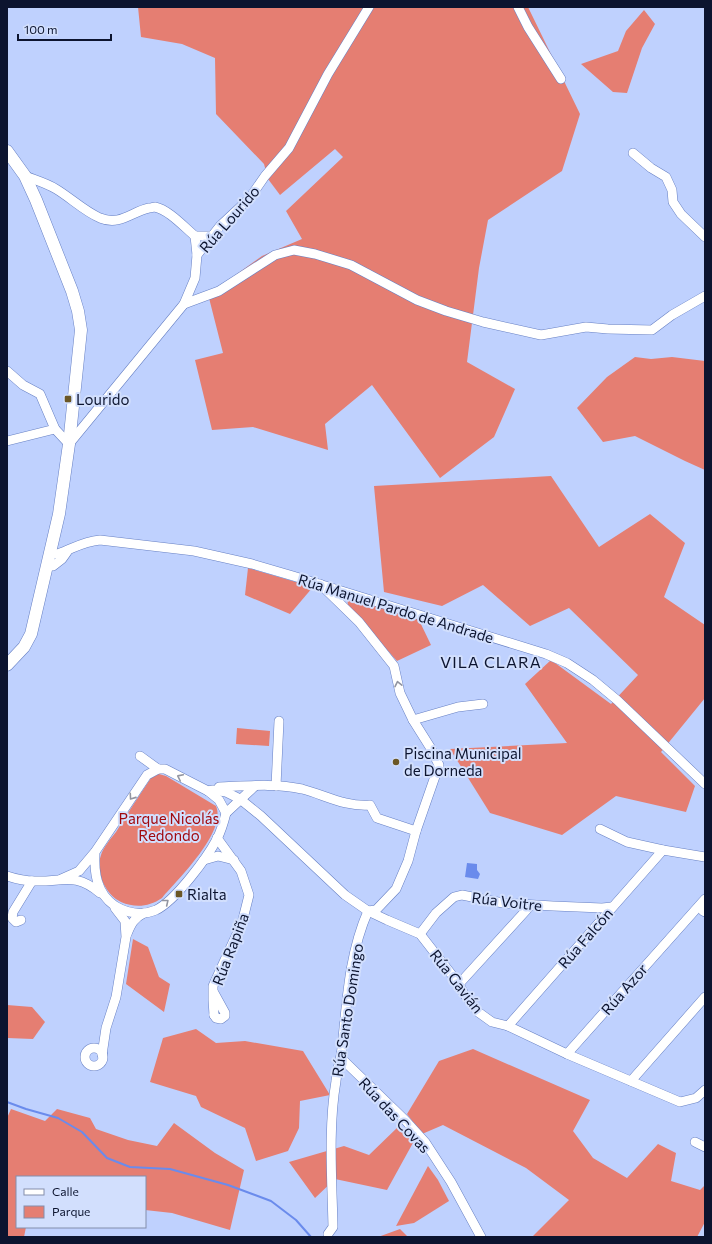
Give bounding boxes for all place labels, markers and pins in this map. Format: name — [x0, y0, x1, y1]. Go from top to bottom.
place label: Lourido — [76, 390, 129, 408]
marker: Lourido — [63, 394, 73, 404]
place label: Piscina Municipal de Dorneda — [404, 744, 522, 779]
marker: Piscina Municipal de Dorneda — [391, 757, 401, 767]
place label: Rialta — [187, 885, 227, 903]
marker: Rialta — [174, 889, 184, 899]

